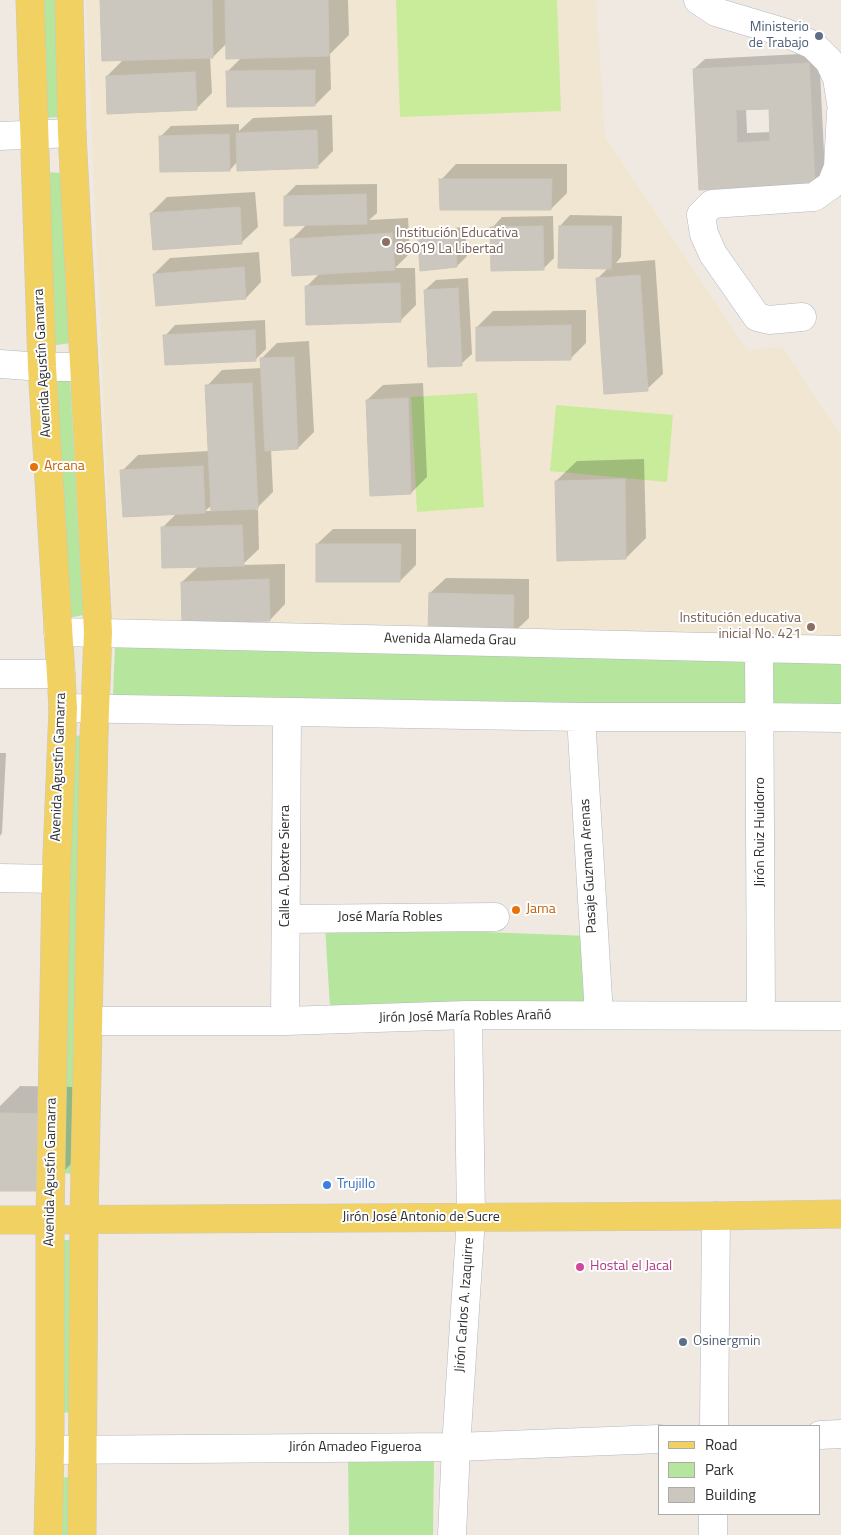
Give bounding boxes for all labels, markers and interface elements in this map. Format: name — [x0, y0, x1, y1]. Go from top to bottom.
place label: Ministerio de Trabajo — [749, 20, 809, 52]
marker: Ministerio de Trabajo — [813, 30, 825, 42]
place label: Institución Educativa 86019 La Libertad — [396, 226, 518, 258]
marker: Institución Educativa 86019 La Libertad — [380, 236, 392, 248]
street label: Avenida Agustín Gamarra — [31, 288, 55, 438]
place label: Arcana — [44, 459, 85, 475]
marker: Arcana — [28, 461, 40, 473]
place label: Institución educativa inicial No. 421 — [679, 611, 801, 644]
marker: Institución educativa inicial No. 421 — [805, 621, 817, 633]
street label: Avenida Alameda Grau — [384, 630, 516, 650]
street label: Avenida Agustín Gamarra — [48, 692, 70, 842]
street label: Jirón Ruiz Huidorro — [753, 777, 769, 887]
street label: Pasaje Guzman Arenas — [577, 798, 601, 934]
street label: Calle A. Dextre Sierra — [278, 805, 294, 927]
place label: Jama — [526, 902, 556, 918]
marker: Jama — [510, 904, 522, 916]
street label: José María Robles — [338, 910, 442, 926]
street label: Jirón José María Robles Arañó — [378, 1007, 552, 1027]
street label: Avenida Agustín Gamarra — [41, 1097, 61, 1247]
place label: Trujillo — [337, 1177, 375, 1193]
marker: Trujillo — [321, 1179, 333, 1191]
street label: Jirón José Antonio de Sucre — [342, 1210, 500, 1226]
street label: Jirón Carlos A. Izaquirre — [452, 1237, 478, 1373]
place label: Hostal el Jacal — [590, 1259, 672, 1275]
marker: Hostal el Jacal — [574, 1261, 586, 1273]
place label: Osinergmin — [693, 1334, 761, 1350]
marker: Osinergmin — [677, 1336, 689, 1348]
legend — [658, 1425, 821, 1515]
text: Road — [705, 1433, 737, 1456]
street label: Jirón Amadeo Figueroa — [288, 1440, 422, 1456]
text: Park — [705, 1458, 734, 1481]
text: Building — [705, 1483, 756, 1506]

